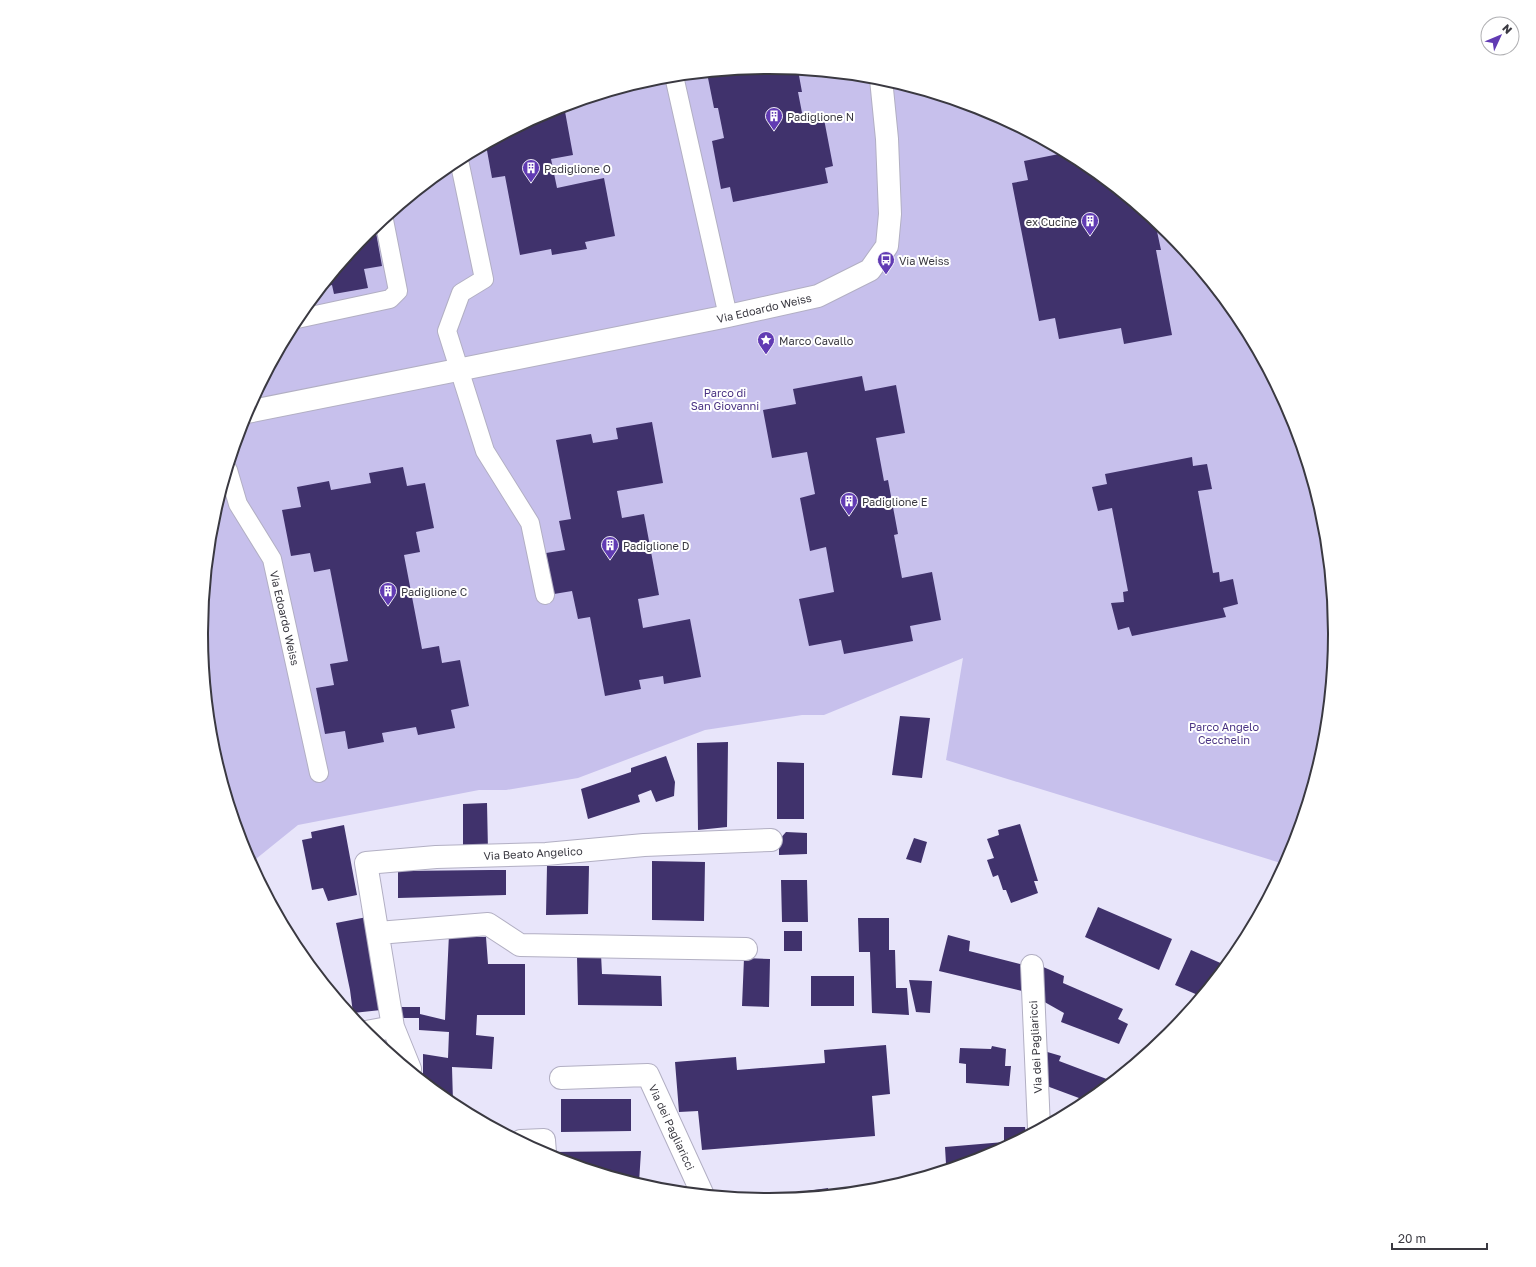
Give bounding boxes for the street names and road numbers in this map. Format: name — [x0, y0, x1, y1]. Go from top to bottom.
street label: Via Edoardo Weiss — [715, 291, 813, 325]
street label: Via Edoardo Weiss — [268, 569, 302, 667]
street label: Via Beato Angelico — [483, 844, 583, 862]
street label: Via dei Pagliaricci — [1026, 1000, 1044, 1094]
street label: Via dei Pagliaricci — [646, 1082, 698, 1172]

